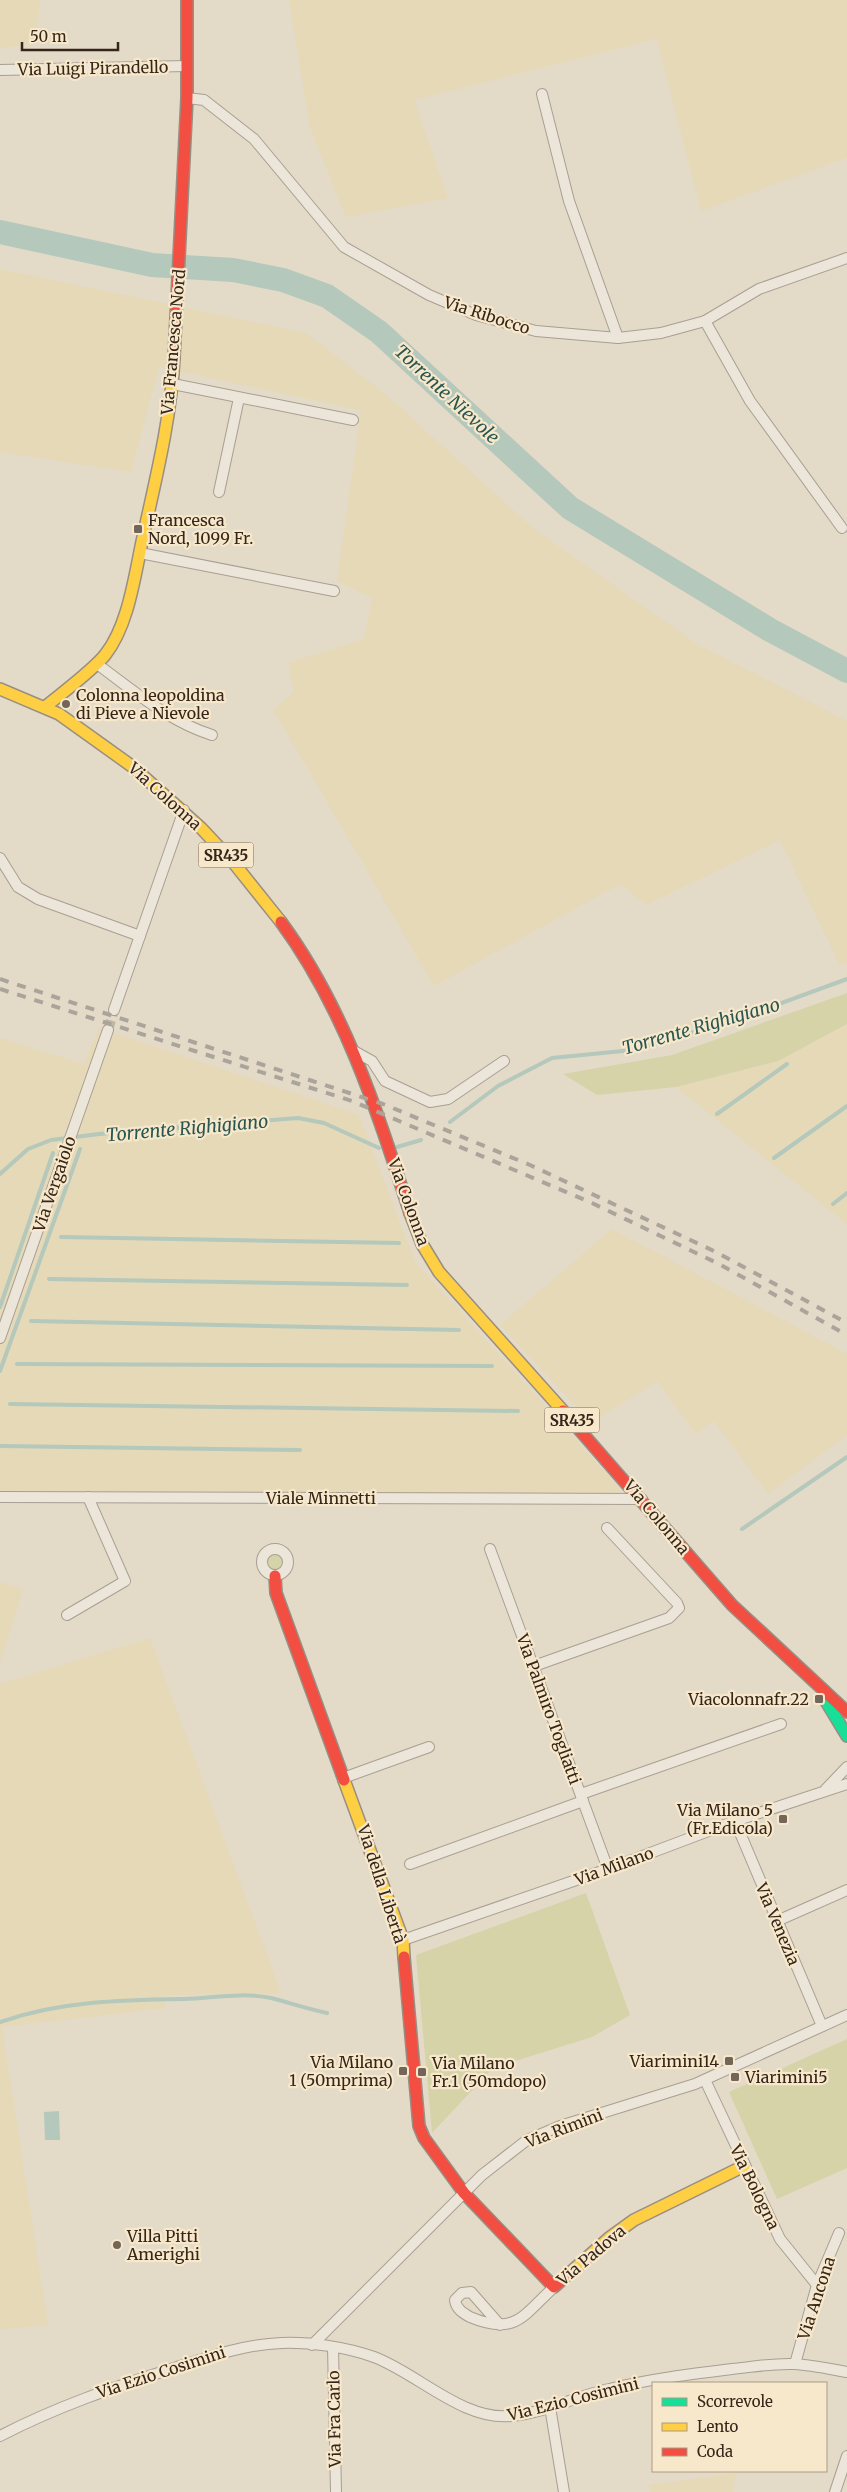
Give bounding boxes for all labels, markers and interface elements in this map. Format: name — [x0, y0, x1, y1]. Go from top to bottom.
scale bar — [22, 20, 119, 52]
text: 50 m — [30, 27, 67, 46]
street label: Via Luigi Pirandello — [17, 57, 168, 79]
street label: Via Francesca Nord — [157, 268, 189, 417]
street label: Via Ribocco — [441, 291, 533, 338]
water label: Torrente Nievole — [390, 340, 504, 448]
place label: Francesca Nord, 1099 Fr. — [148, 510, 253, 548]
marker: Francesca Nord, 1099 Fr. — [132, 523, 144, 535]
place label: Colonna leopoldina di Pieve a Nievole — [76, 685, 225, 723]
marker: Colonna leopoldina di Pieve a Nievole — [60, 698, 72, 710]
street label: Via Colonna — [124, 757, 206, 834]
road number: SR435 — [198, 842, 254, 868]
water label: Torrente Righigiano — [620, 993, 782, 1059]
water label: Torrente Righigiano — [105, 1109, 269, 1147]
street label: Via Vergaiolo — [28, 1134, 80, 1235]
street label: Via Colonna — [384, 1155, 434, 1249]
road number: SR435 — [544, 1408, 600, 1432]
street label: Via Colonna — [619, 1475, 694, 1559]
street label: Viale Minnetti — [265, 1488, 376, 1508]
street label: Via Palmiro Togliatti — [512, 1630, 586, 1787]
place label: Viacolonnafr.22 — [687, 1689, 809, 1709]
marker: Viacolonnafr.22 — [813, 1693, 825, 1705]
place label: Via Milano 5 (Fr.Edicola) — [676, 1800, 773, 1838]
marker: Via Milano 5 (Fr.Edicola) — [777, 1813, 789, 1825]
street label: Via della Libertà — [353, 1821, 411, 1946]
street label: Via Milano — [571, 1842, 656, 1890]
street label: Via Venezia — [751, 1879, 804, 1969]
place label: Viarimini14 — [629, 2051, 719, 2071]
place label: Via Milano 1 (50mprima) — [289, 2052, 393, 2090]
place label: Via Milano Fr.1 (50mdopo) — [431, 2053, 547, 2091]
marker: Viarimini14 — [723, 2055, 735, 2067]
marker: Via Milano 1 (50mprima) — [397, 2065, 409, 2077]
marker: Via Milano Fr.1 (50mdopo) — [416, 2066, 428, 2078]
place label: Viarimini5 — [744, 2067, 828, 2087]
marker: Viarimini5 — [729, 2071, 741, 2083]
street label: Via Rimini — [522, 2104, 606, 2152]
street label: Via Bologna — [725, 2140, 784, 2233]
street label: Via Padova — [552, 2220, 630, 2290]
place label: Villa Pitti Amerighi — [126, 2226, 200, 2264]
marker: Villa Pitti Amerighi — [111, 2239, 123, 2251]
street label: Via Ancona — [793, 2253, 839, 2343]
street label: Via Ezio Cosimini — [93, 2342, 228, 2403]
street label: Via Fra Carlo — [323, 2370, 345, 2469]
street label: Via Ezio Cosimini — [504, 2373, 641, 2425]
legend — [652, 2382, 827, 2472]
text: Scorrevole — [697, 2392, 773, 2411]
text: Lento — [697, 2417, 739, 2436]
text: Coda — [697, 2442, 733, 2461]

